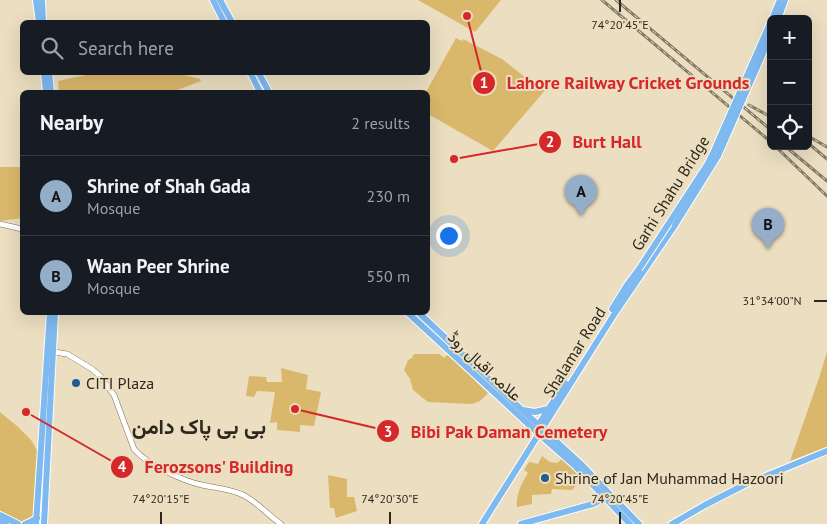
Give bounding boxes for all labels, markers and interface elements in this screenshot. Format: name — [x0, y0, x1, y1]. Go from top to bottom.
map controls — [767, 15, 812, 150]
button: + — [767, 15, 812, 60]
text: 74°20'45"E — [591, 17, 649, 32]
search box — [20, 20, 430, 75]
icon: search — [38, 34, 66, 62]
text: Search here — [78, 36, 174, 60]
button: − — [767, 60, 812, 105]
callout: Lahore Railway Cricket Grounds — [471, 66, 760, 99]
text: Lahore Railway Cricket Grounds — [507, 71, 750, 94]
text: 1 — [480, 73, 488, 92]
button: locate — [767, 105, 812, 150]
text: Nearby — [40, 109, 103, 136]
text: 2 results — [351, 113, 410, 133]
callout: Burt Hall — [537, 125, 651, 158]
text: Burt Hall — [572, 130, 642, 153]
text: 2 — [546, 132, 554, 151]
street label: Garhi Shahu Bridge — [627, 132, 713, 254]
text: Shrine of Shah Gada — [87, 174, 250, 198]
pin: A — [565, 175, 597, 216]
text: A — [51, 186, 61, 206]
text: 230 m — [367, 186, 410, 206]
text: Mosque — [87, 198, 140, 218]
pin: B — [752, 208, 784, 249]
your location — [436, 223, 462, 249]
text: Waan Peer Shrine — [87, 254, 230, 278]
text: B — [51, 266, 61, 286]
text: 550 m — [367, 266, 410, 286]
text: Mosque — [87, 278, 140, 298]
text: 31°34'00"N — [742, 293, 802, 308]
street label: Shalamar Road — [538, 303, 610, 401]
street label: علامہ اقبال روڈ — [443, 327, 526, 406]
place label: CITI Plaza — [86, 373, 154, 393]
marker: CITI Plaza — [70, 377, 82, 389]
district label: بی بی پاک دامن — [132, 413, 266, 441]
callout: Bibi Pak Daman Cemetery — [376, 415, 618, 448]
text: Bibi Pak Daman Cemetery — [411, 420, 608, 443]
text: 3 — [384, 422, 392, 441]
callout: Ferozsons' Building — [109, 451, 305, 484]
text: Ferozsons' Building — [145, 455, 294, 478]
text: 4 — [118, 457, 127, 476]
place label: Shrine of Jan Muhammad Hazoori — [555, 468, 784, 488]
marker: Shrine of Jan Muhammad Hazoori — [539, 472, 551, 484]
text: 74°20'15"E — [132, 491, 190, 506]
text: 74°20'30"E — [361, 491, 419, 506]
text: 74°20'45"E — [591, 491, 649, 506]

